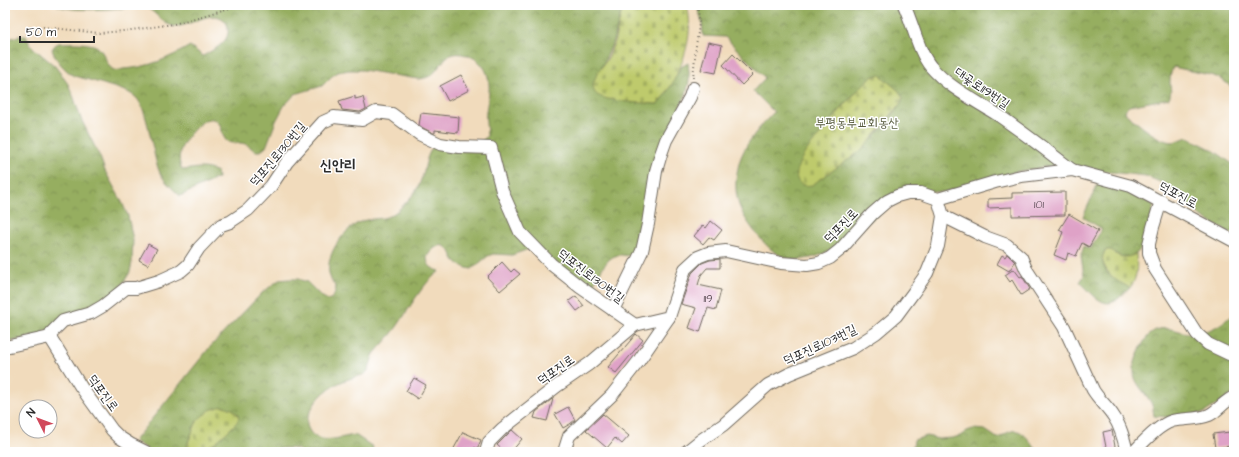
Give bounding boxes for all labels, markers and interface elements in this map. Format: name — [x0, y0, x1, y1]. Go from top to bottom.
scale bar — [20, 18, 94, 44]
text: 50 m — [26, 24, 57, 41]
street label: 대곶로119번길 — [951, 63, 1013, 113]
park label: 부평동부교회동산 — [815, 114, 899, 132]
street label: 덕포진로130번길 — [246, 118, 310, 190]
district label: 신안리 — [320, 155, 356, 176]
street label: 덕포진로 — [1155, 177, 1201, 213]
house number: 101 — [1034, 197, 1044, 212]
street label: 덕포진로 — [820, 205, 862, 247]
street label: 덕포진로130번길 — [554, 245, 628, 307]
house number: 119 — [703, 291, 713, 306]
street label: 덕포진로103번길 — [780, 320, 860, 370]
street label: 덕포진로 — [534, 351, 578, 389]
street label: 덕포진로 — [83, 371, 123, 415]
north arrow — [18, 399, 58, 439]
text: N — [23, 405, 39, 420]

